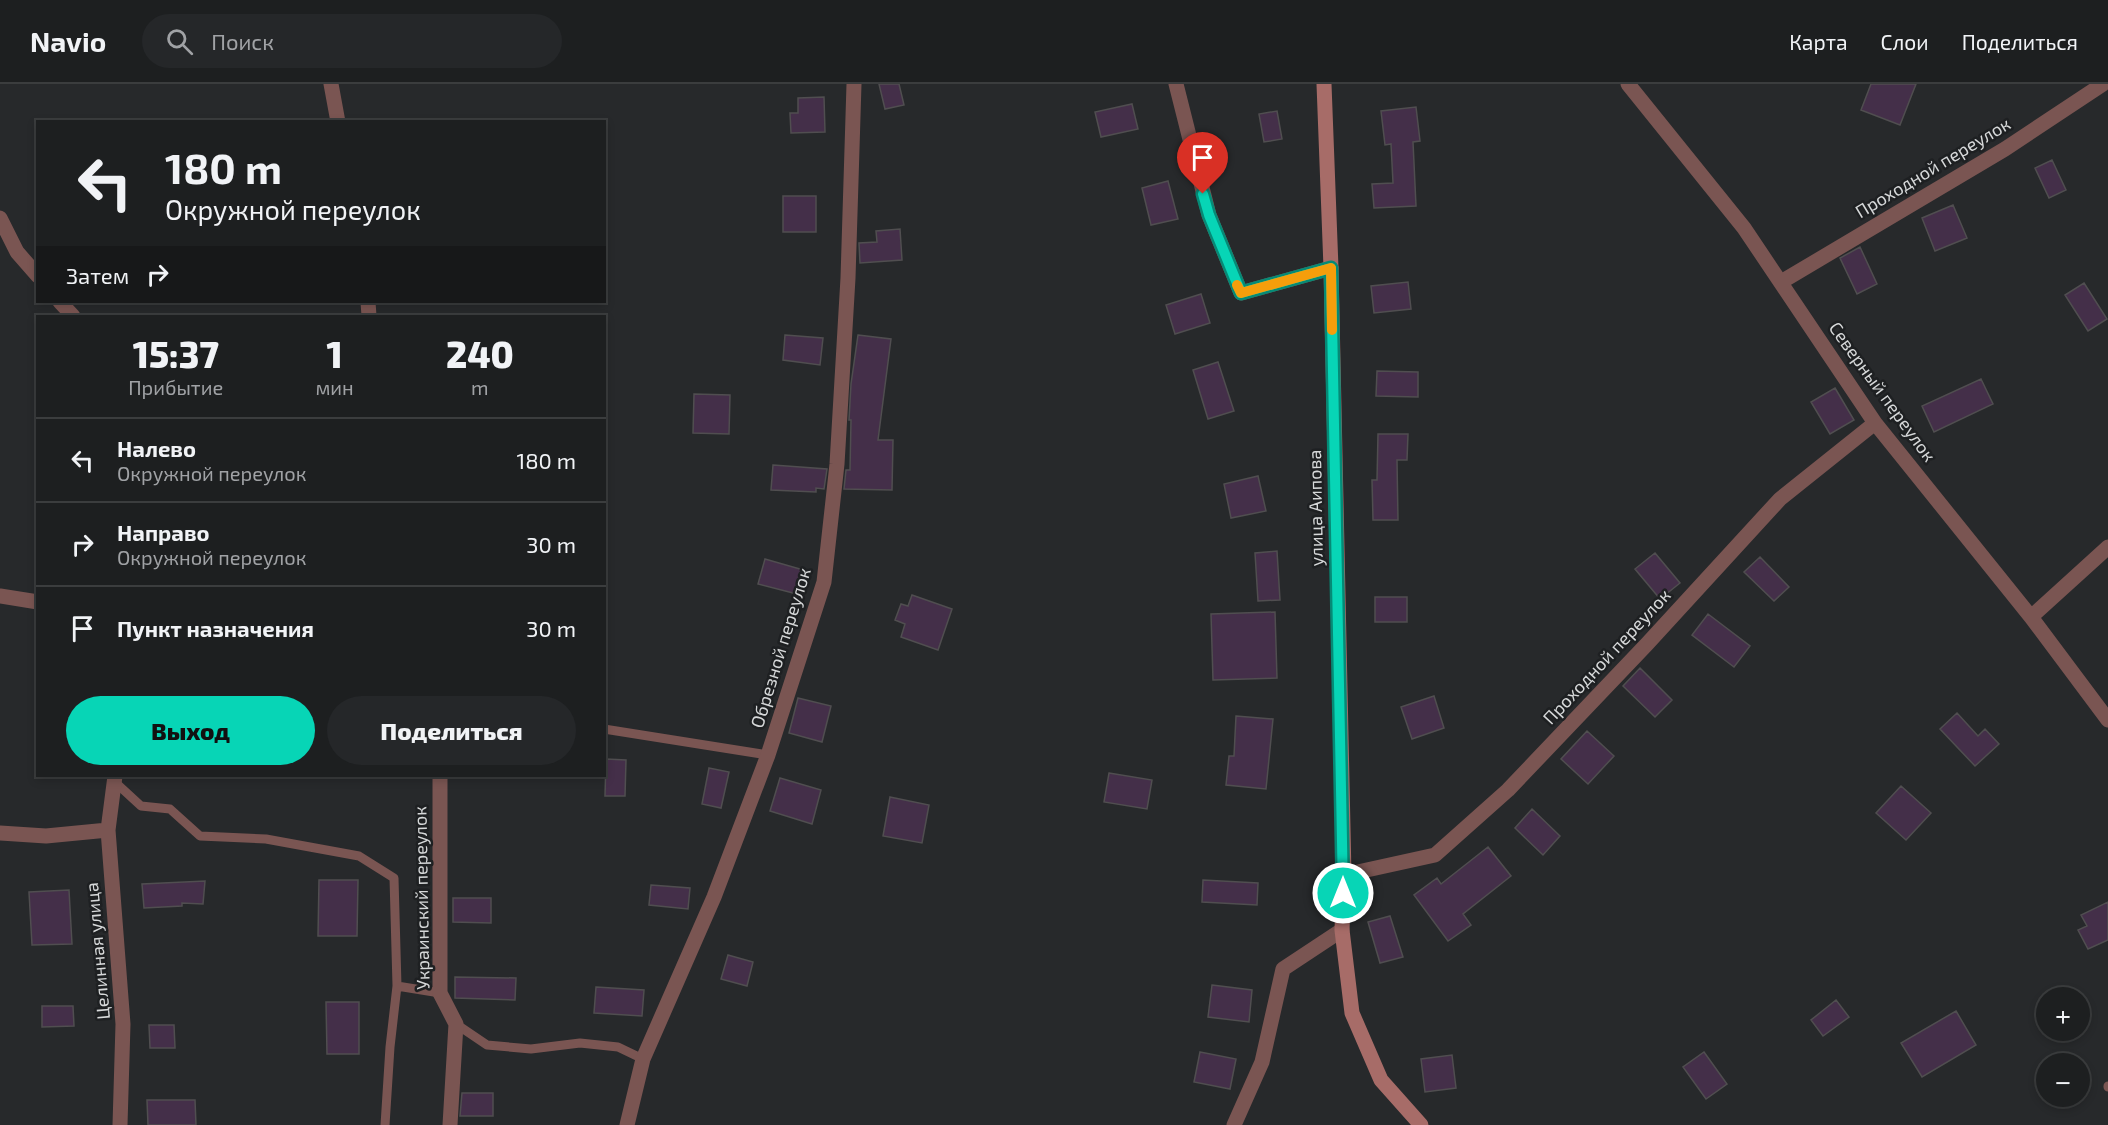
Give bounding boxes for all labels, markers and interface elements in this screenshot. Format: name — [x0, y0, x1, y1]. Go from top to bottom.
search box — [142, 14, 562, 68]
text: Navio — [30, 24, 106, 58]
icon: search — [163, 25, 196, 58]
text: Поиск — [211, 28, 274, 54]
text: Карта — [1789, 29, 1848, 54]
text: Слои — [1881, 29, 1929, 54]
text: Поделиться — [1962, 29, 2078, 54]
street label: Проходной переулок — [1851, 112, 2014, 222]
pin — [1177, 132, 1228, 194]
icon: arrive — [1186, 141, 1219, 174]
text: 180 m — [165, 142, 282, 192]
icon: left — [66, 144, 144, 222]
text: Окружной переулок — [165, 193, 421, 225]
icon: right — [141, 258, 174, 291]
text: Затем — [66, 262, 129, 288]
street label: Северный переулок — [1825, 317, 1941, 466]
text: 15:37 — [133, 332, 219, 375]
text: 1 — [326, 332, 343, 375]
text: 240 — [446, 332, 514, 375]
text: Прибытие — [128, 375, 223, 399]
text: мин — [315, 375, 354, 399]
text: m — [471, 375, 489, 399]
text: Налево — [117, 435, 196, 461]
icon: left — [66, 444, 99, 477]
text: 180 m — [516, 447, 576, 473]
street label: улица Аипова — [1303, 450, 1327, 566]
text: Окружной переулок — [117, 461, 306, 485]
text: Направо — [117, 519, 210, 545]
icon: right — [66, 528, 99, 561]
text: 30 m — [526, 531, 576, 557]
text: Окружной переулок — [117, 545, 306, 569]
street label: Обрезной переулок — [745, 565, 815, 730]
street label: Проходной переулок — [1538, 584, 1675, 729]
icon: arrive — [66, 612, 99, 645]
text: Пункт назначения — [117, 615, 314, 641]
text: 30 m — [526, 615, 576, 641]
button: Выход — [66, 696, 315, 765]
button: Поделиться — [327, 696, 576, 765]
street label: Украинский переулок — [408, 806, 434, 990]
position arrow — [1311, 861, 1375, 925]
street label: Целинная улица — [80, 881, 114, 1021]
map controls — [2036, 987, 2090, 1107]
button: + — [2036, 987, 2090, 1041]
button: − — [2036, 1053, 2090, 1107]

